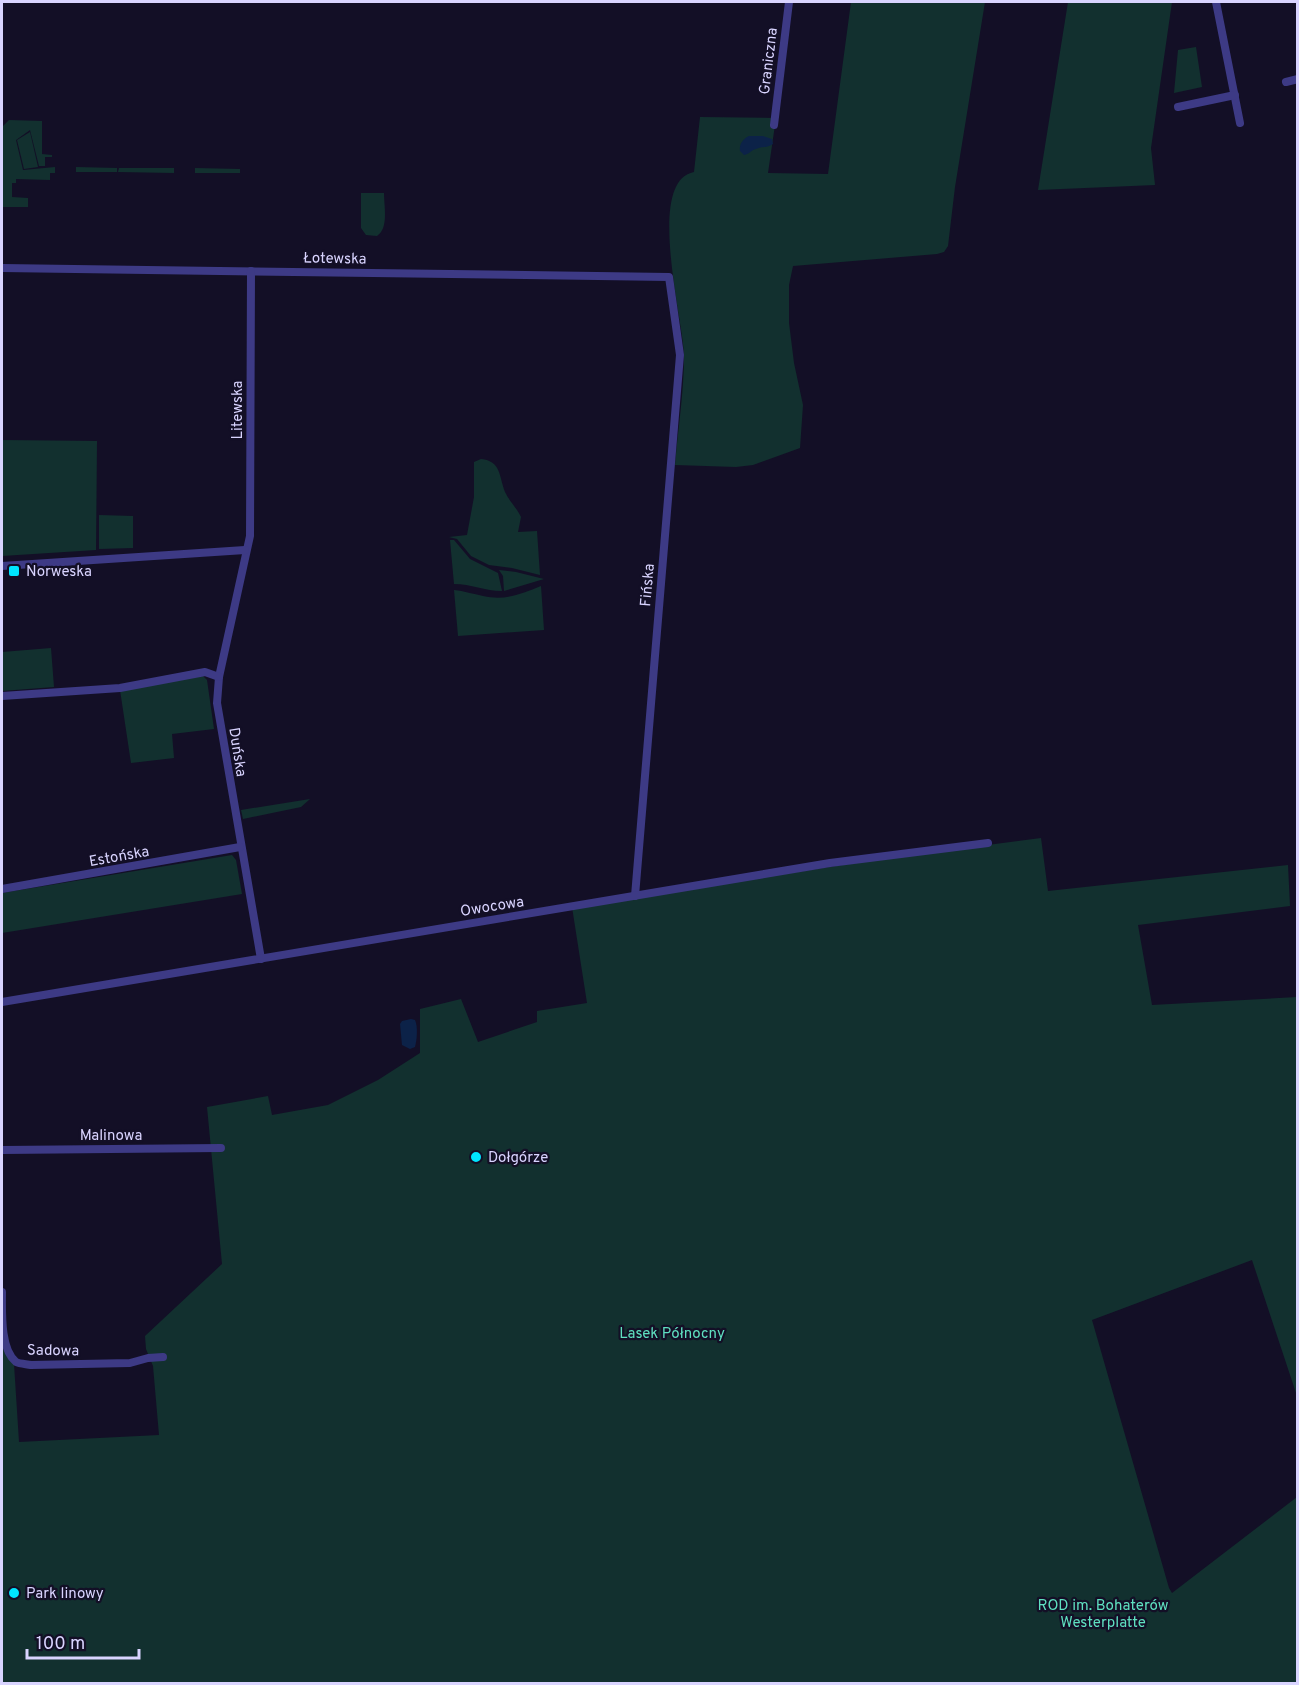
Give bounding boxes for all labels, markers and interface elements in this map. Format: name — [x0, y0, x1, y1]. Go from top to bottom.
street label: Graniczna — [756, 27, 783, 96]
street label: Łotewska — [303, 249, 367, 270]
street label: Litewska — [229, 381, 248, 439]
place label: Norweska — [26, 563, 92, 582]
street label: Fińska — [637, 563, 660, 607]
marker: Norweska — [7, 564, 21, 578]
street label: Duńska — [223, 726, 250, 778]
street label: Estońska — [88, 843, 151, 872]
street label: Owocowa — [459, 893, 525, 922]
street label: Malinowa — [80, 1127, 142, 1146]
place label: Dołgórze — [488, 1149, 548, 1168]
marker: Dołgórze — [469, 1150, 483, 1164]
park label: Lasek Północny — [619, 1325, 725, 1344]
street label: Sadowa — [27, 1342, 79, 1361]
place label: Park linowy — [26, 1585, 104, 1604]
marker: Park linowy — [7, 1586, 21, 1600]
park label: ROD im. Bohaterów Westerplatte — [1038, 1597, 1169, 1633]
scale bar — [27, 1622, 140, 1660]
text: 100 m — [36, 1633, 85, 1656]

